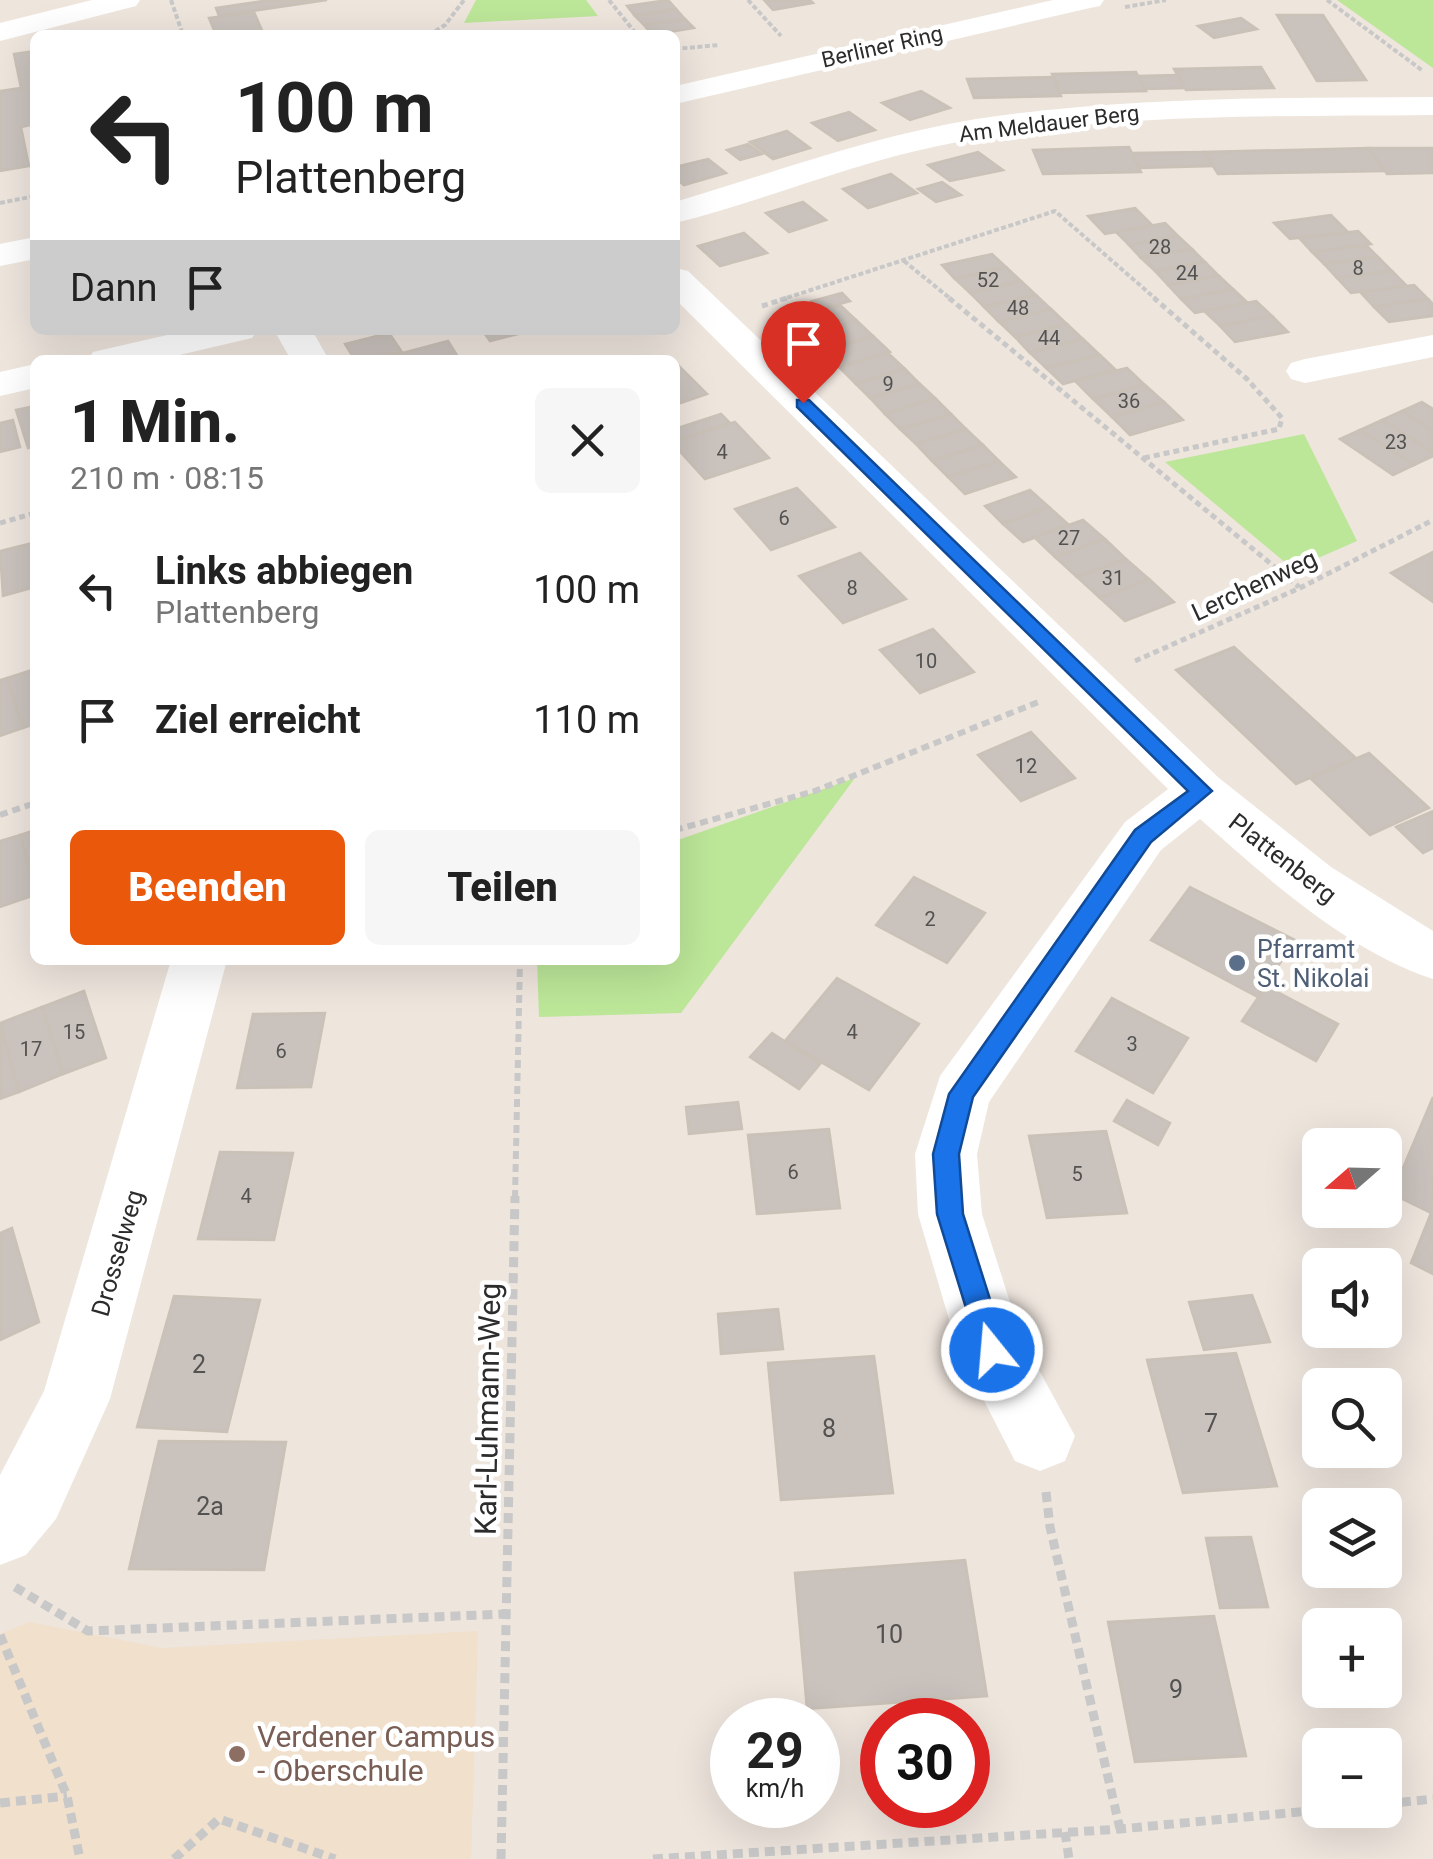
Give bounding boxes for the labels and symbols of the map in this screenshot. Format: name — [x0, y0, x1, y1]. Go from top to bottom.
street label: Berliner Ring — [819, 20, 945, 73]
street label: Am Meldauer Berg — [958, 100, 1141, 147]
house number: 28 — [1149, 235, 1171, 259]
house number: 8 — [1352, 256, 1364, 280]
house number: 24 — [1176, 261, 1198, 285]
house number: 52 — [977, 268, 999, 292]
house number: 48 — [1007, 296, 1029, 320]
pin — [761, 301, 846, 404]
house number: 44 — [1038, 326, 1060, 350]
house number: 9 — [882, 372, 894, 396]
house number: 36 — [1118, 389, 1140, 413]
house number: 23 — [1385, 430, 1407, 454]
house number: 4 — [716, 440, 728, 464]
house number: 6 — [778, 506, 790, 530]
house number: 27 — [1058, 526, 1080, 550]
street label: Lerchenweg — [1187, 544, 1322, 627]
house number: 31 — [1102, 566, 1124, 590]
house number: 8 — [846, 576, 858, 600]
house number: 10 — [915, 649, 937, 673]
house number: 12 — [1015, 754, 1037, 778]
street label: Plattenberg — [1223, 807, 1342, 909]
house number: 2 — [924, 907, 936, 931]
place label: Pfarramt St. Nikolai — [1257, 935, 1369, 993]
marker: Pfarramt St. Nikolai — [1226, 952, 1248, 974]
house number: 15 — [63, 1020, 85, 1044]
house number: 4 — [846, 1020, 858, 1044]
house number: 3 — [1126, 1032, 1138, 1056]
house number: 17 — [20, 1037, 42, 1061]
house number: 6 — [275, 1039, 287, 1063]
north arrow — [1302, 1128, 1402, 1228]
house number: 6 — [787, 1160, 799, 1184]
house number: 5 — [1071, 1162, 1083, 1186]
house number: 4 — [240, 1184, 252, 1208]
street label: Drosselweg — [86, 1187, 149, 1320]
street label: Karl-Luhmann-Weg — [468, 1282, 507, 1535]
position arrow — [940, 1298, 1044, 1402]
house number: 2 — [192, 1350, 206, 1379]
house number: 7 — [1204, 1409, 1218, 1438]
house number: 8 — [822, 1414, 836, 1443]
house number: 2a — [196, 1492, 224, 1521]
house number: 10 — [875, 1620, 903, 1649]
house number: 9 — [1169, 1675, 1183, 1704]
speed limit sign: 30 — [860, 1698, 990, 1828]
place label: Verdener Campus - Oberschule — [257, 1719, 495, 1788]
marker: Verdener Campus - Oberschule — [226, 1743, 248, 1765]

